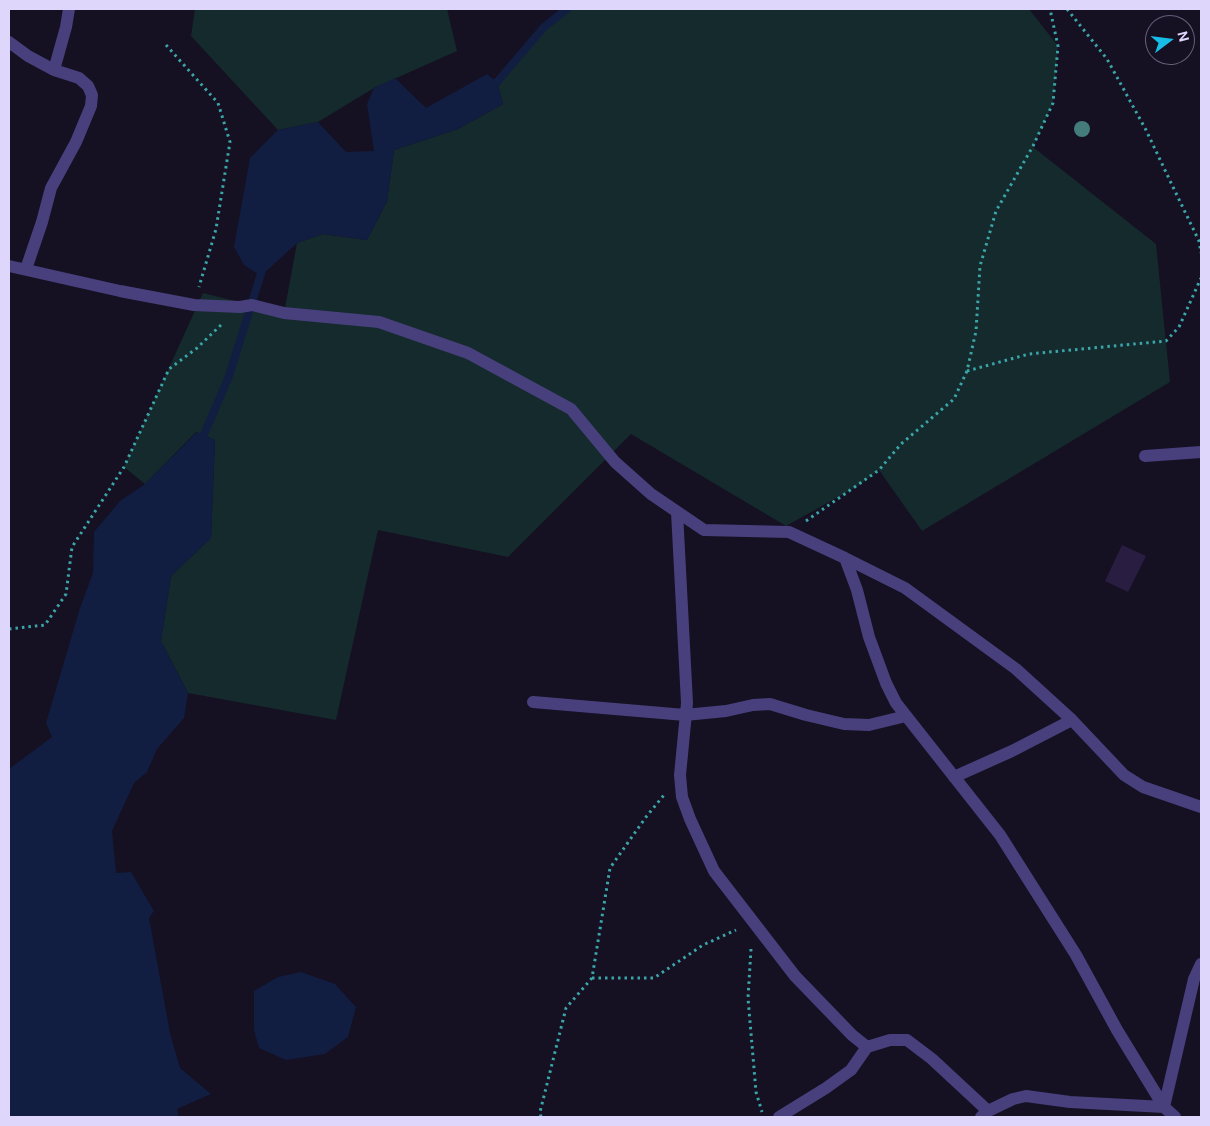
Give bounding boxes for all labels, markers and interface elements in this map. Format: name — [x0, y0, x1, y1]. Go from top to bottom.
north arrow — [1145, 15, 1195, 65]
text: N — [1174, 29, 1194, 44]

